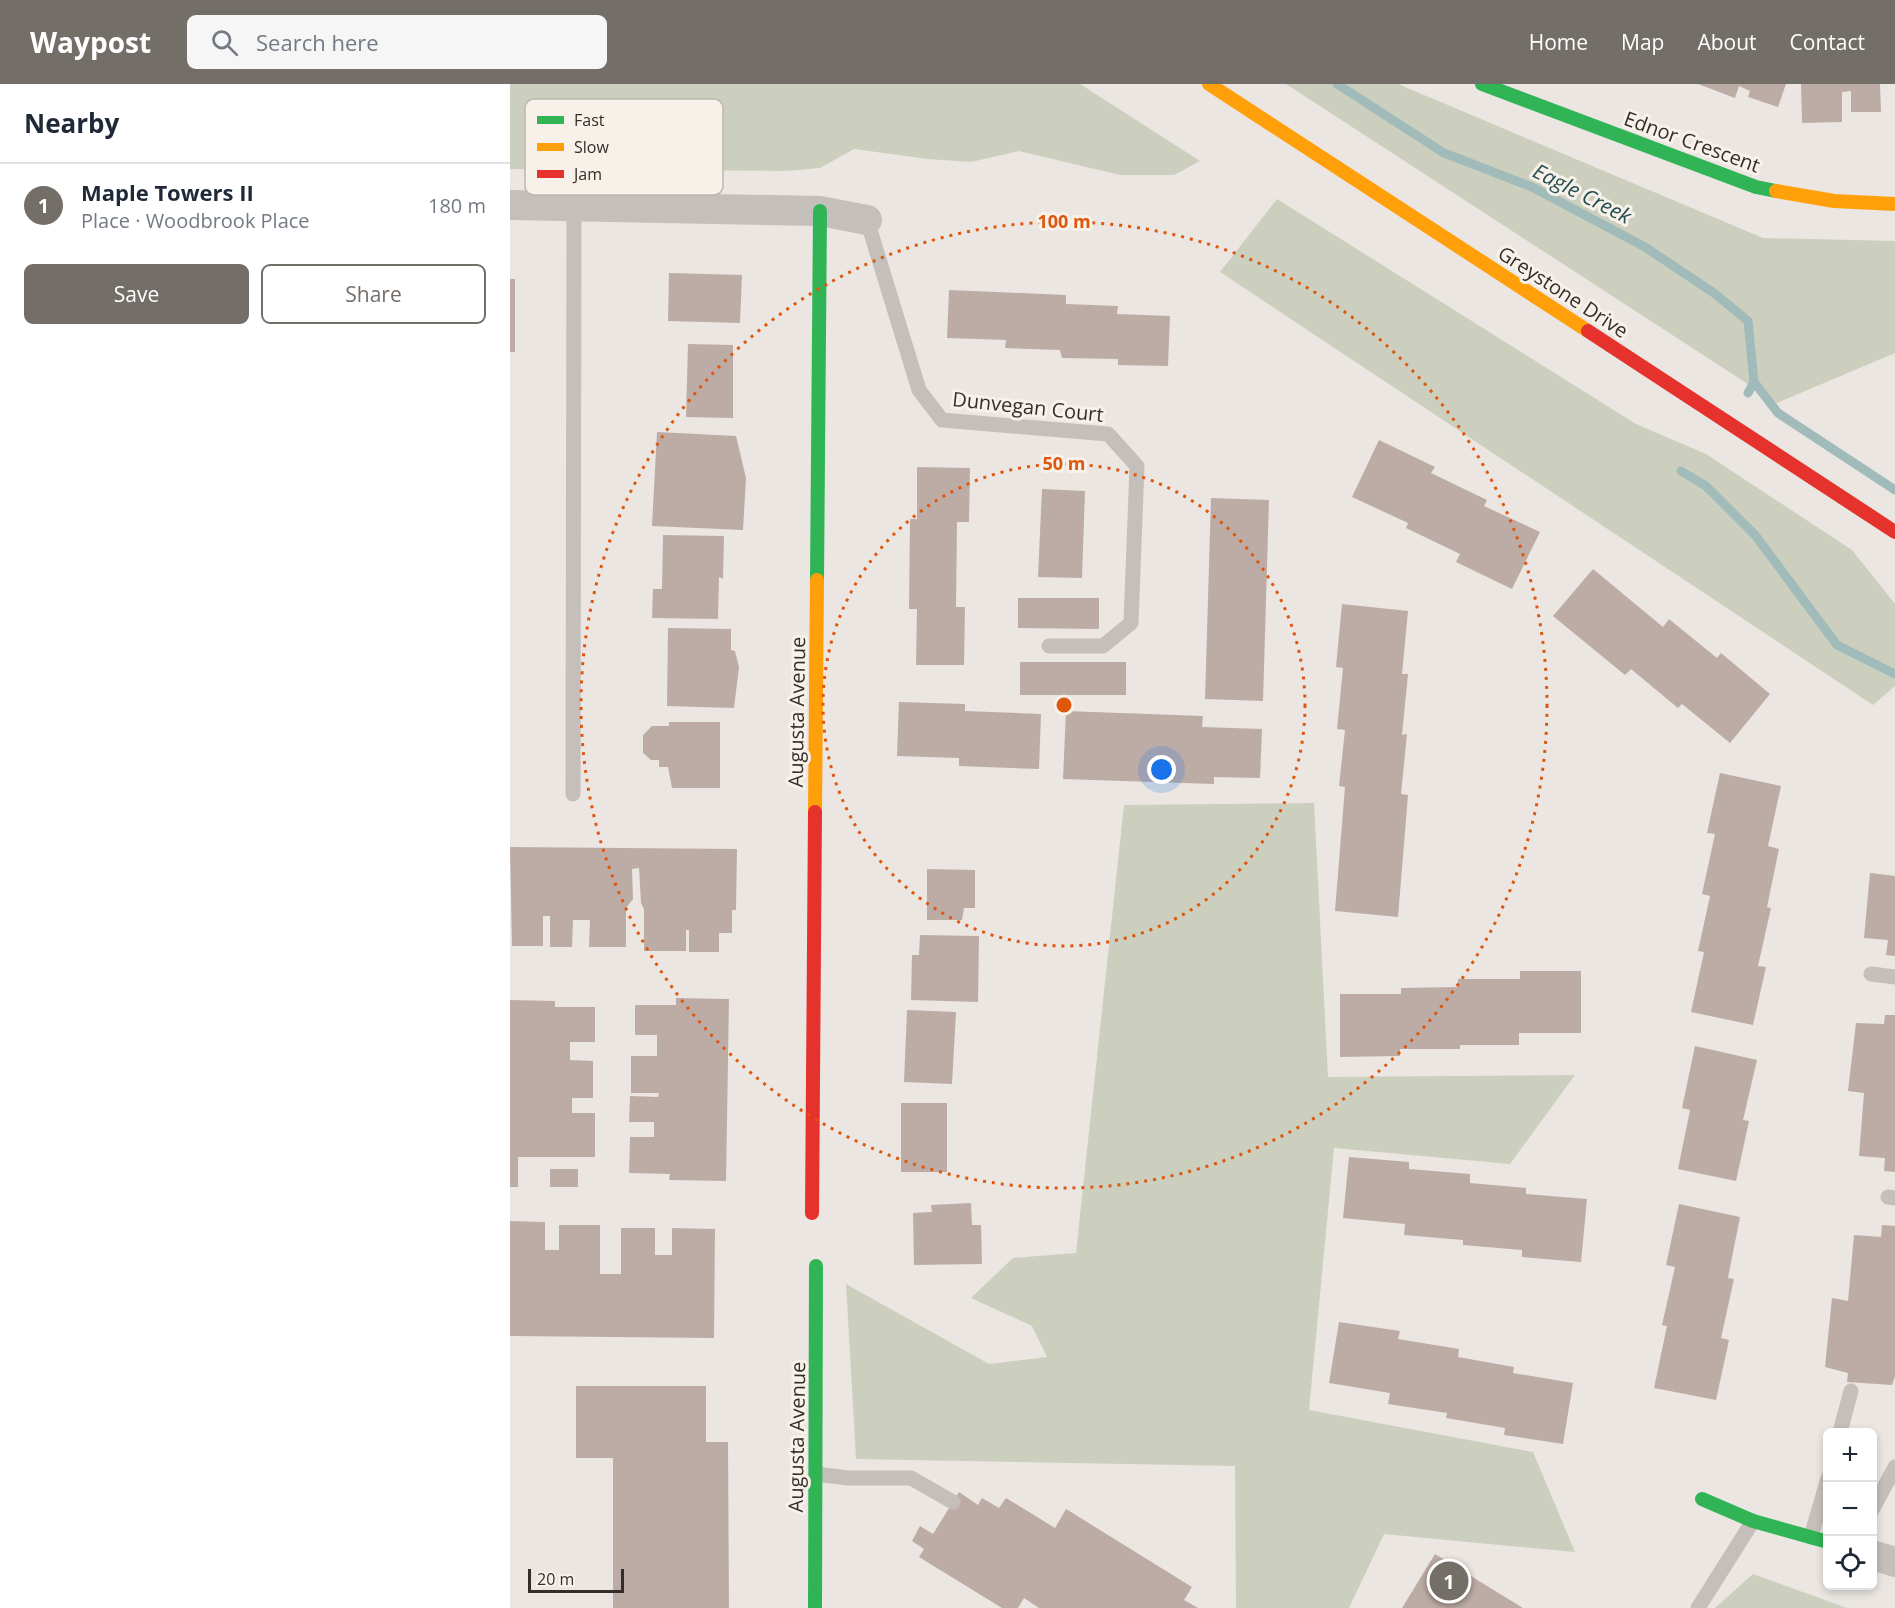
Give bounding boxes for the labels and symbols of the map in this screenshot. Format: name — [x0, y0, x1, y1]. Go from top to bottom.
legend — [525, 99, 723, 195]
street label: Ednor Crescent — [1620, 104, 1764, 179]
text: Fast — [574, 109, 605, 131]
text: Slow — [574, 136, 609, 158]
water label: Eagle Creek — [1529, 156, 1637, 230]
text: Jam — [572, 163, 602, 185]
text: 100 m — [1037, 209, 1091, 233]
street label: Greystone Drive — [1493, 239, 1634, 344]
street label: Dunvegan Court — [951, 385, 1105, 428]
text: 50 m — [1043, 451, 1085, 475]
street label: Augusta Avenue — [782, 636, 811, 788]
centre of rings — [1054, 695, 1074, 715]
your location — [1147, 755, 1176, 784]
street label: Augusta Avenue — [782, 1361, 811, 1513]
pin: 1 — [1430, 1558, 1468, 1604]
scale bar — [528, 1566, 624, 1594]

